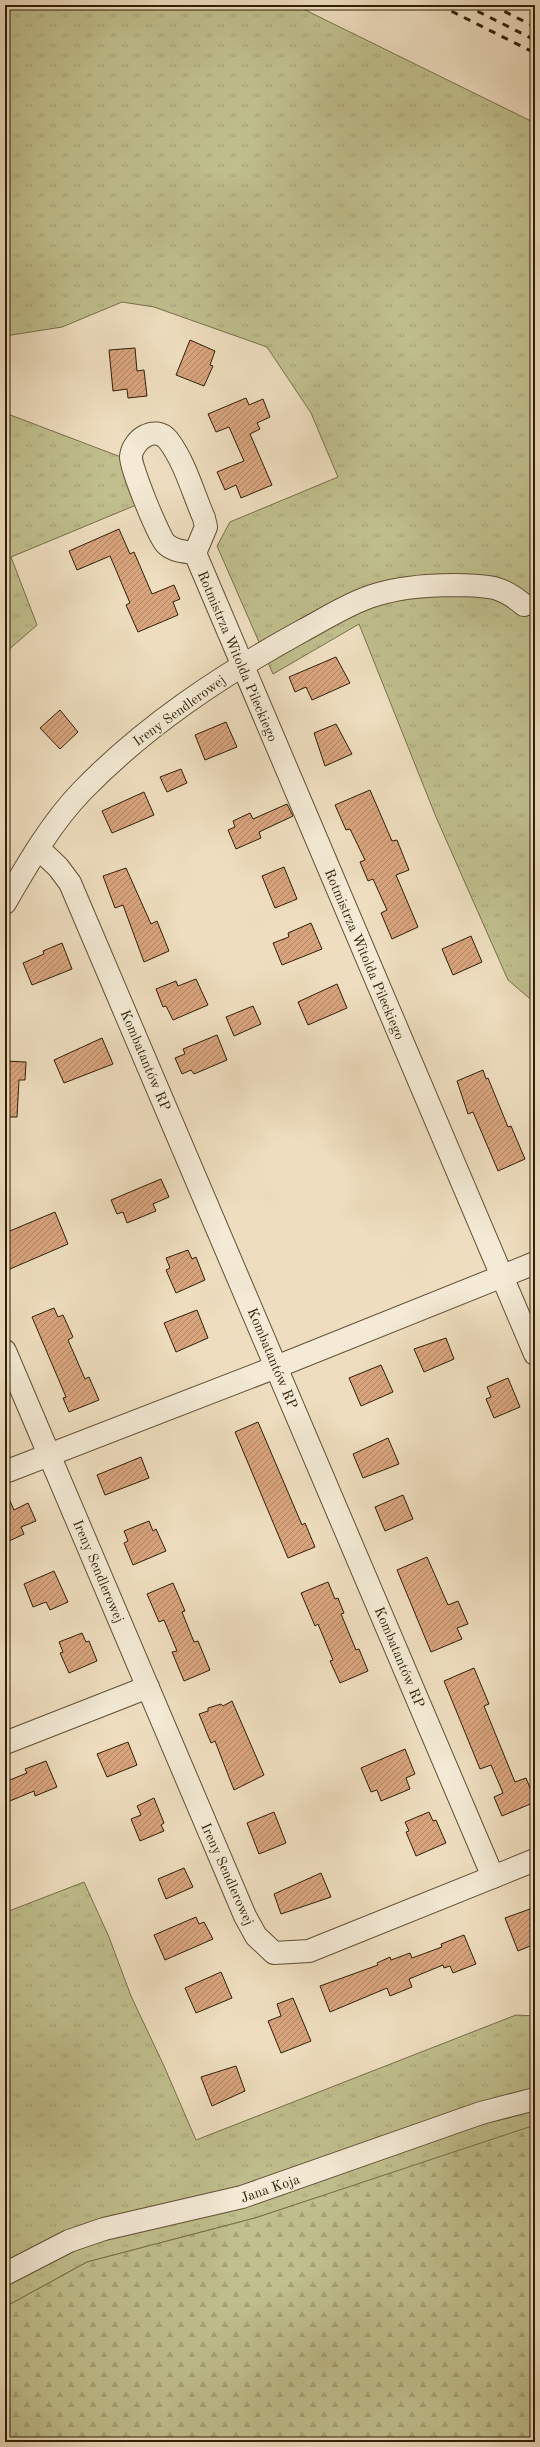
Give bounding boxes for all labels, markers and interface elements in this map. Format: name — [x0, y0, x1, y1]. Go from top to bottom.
street label: Rotmistrza Witolda Pileckiego — [195, 569, 279, 744]
street label: Ireny Sendlerowej — [131, 673, 228, 749]
street label: Rotmistrza Witolda Pileckiego — [322, 867, 406, 1042]
street label: Kombatantów RP — [118, 1008, 173, 1113]
street label: Kombatantów RP — [245, 1306, 300, 1411]
street label: Ireny Sendlerowej — [70, 1518, 126, 1625]
street label: Kombatantów RP — [372, 1605, 427, 1710]
street label: Ireny Sendlerowej — [198, 1821, 256, 1928]
street label: Jana Koja — [239, 2172, 302, 2206]

